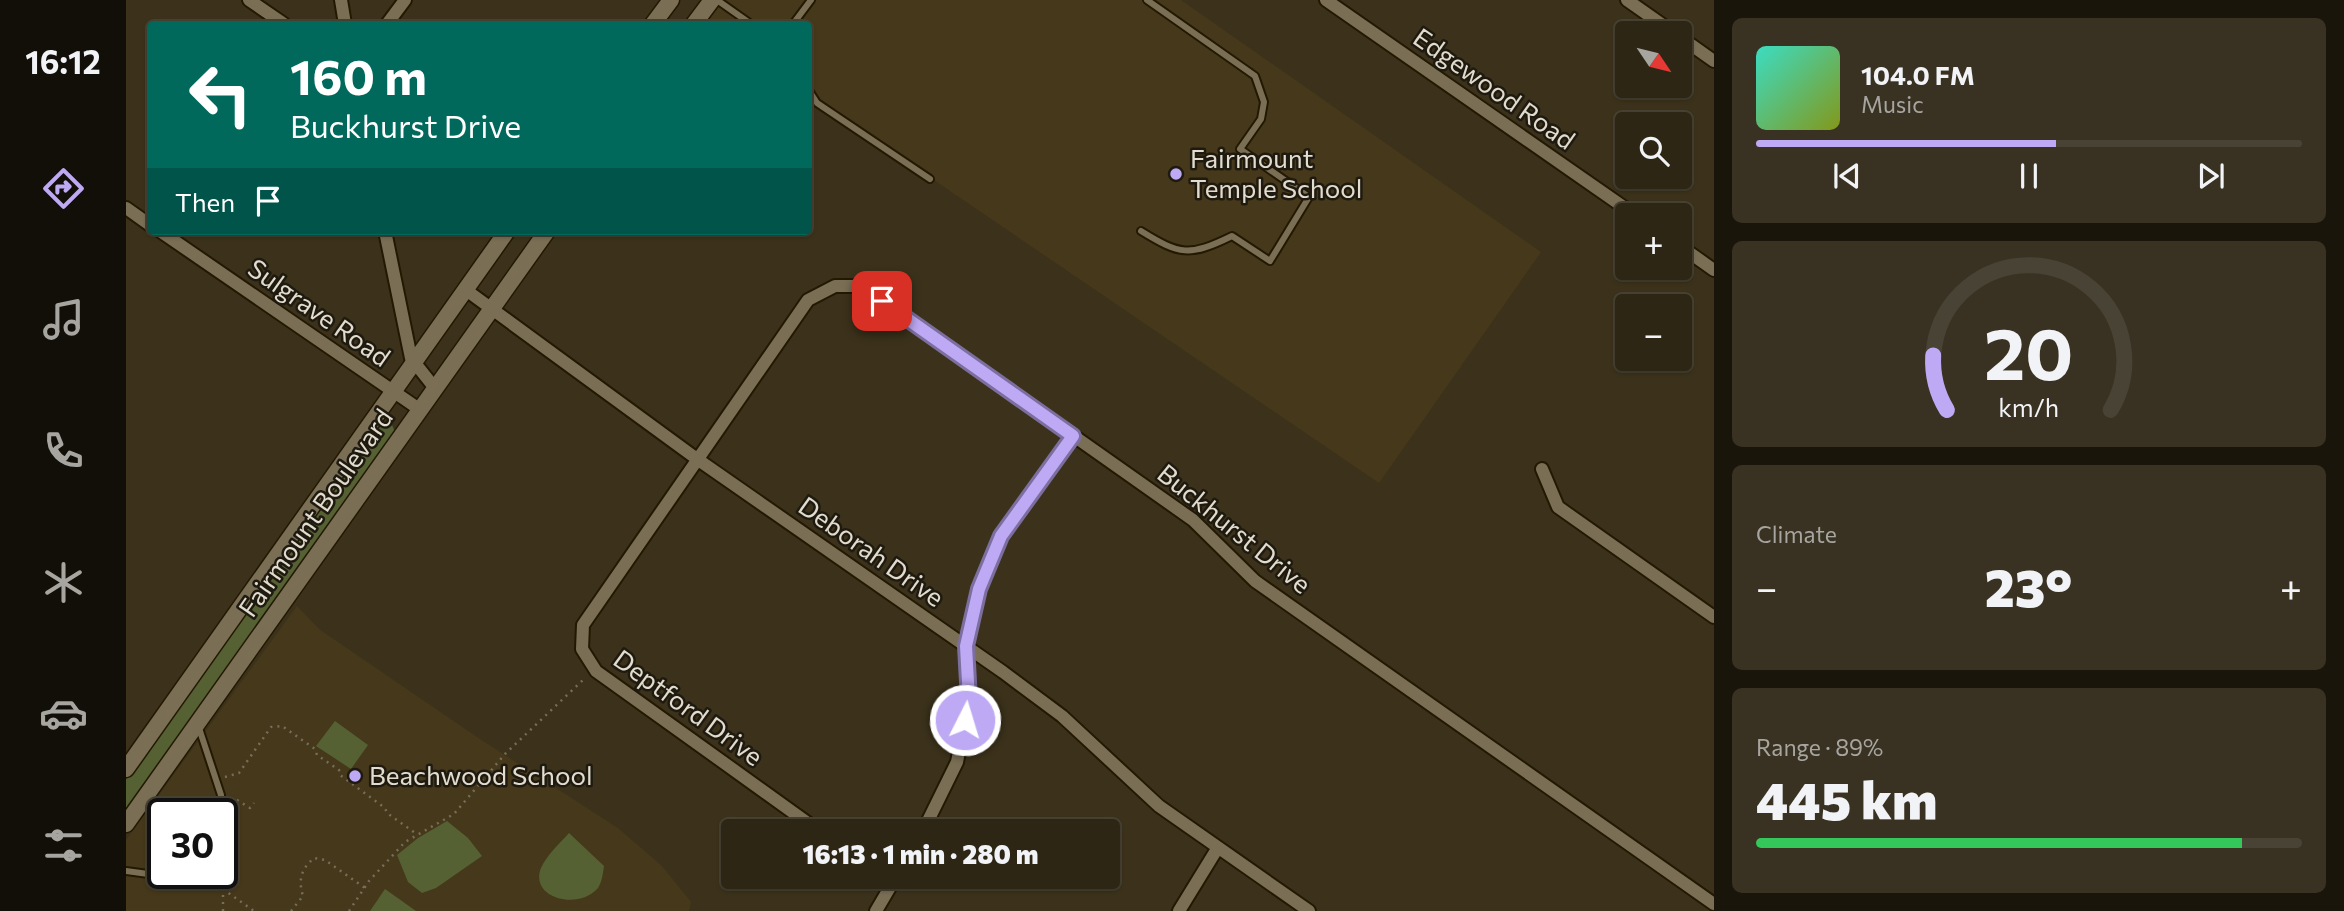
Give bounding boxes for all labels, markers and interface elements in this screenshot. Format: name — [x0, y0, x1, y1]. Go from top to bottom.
street label: Edgewood Road — [1408, 21, 1581, 155]
north arrow — [1615, 21, 1692, 98]
map controls — [1615, 21, 1692, 371]
text: 16:12 — [25, 41, 101, 81]
text: 160 m — [290, 45, 427, 105]
icon: left — [175, 49, 266, 140]
text: 104.0 FM — [1861, 59, 1975, 90]
text: Music — [1861, 90, 1924, 118]
text: Buckhurst Drive — [290, 105, 521, 145]
button: search — [1615, 112, 1692, 189]
place label: Fairmount Temple School — [1190, 142, 1362, 203]
icon: previous — [1828, 157, 1866, 195]
icon: pause — [2010, 157, 2048, 195]
icon: next — [2192, 157, 2230, 195]
icon: directions — [39, 164, 88, 213]
marker: Fairmount Temple School — [1168, 166, 1184, 182]
icon: arrive — [249, 182, 287, 220]
text: Then — [175, 186, 235, 217]
button: + — [1615, 203, 1692, 280]
street label: Sulgrave Road — [243, 251, 397, 372]
pin — [852, 271, 912, 331]
icon: arrive — [863, 282, 901, 320]
button: − — [1615, 294, 1692, 371]
icon: music — [39, 295, 88, 344]
text: 20 — [1984, 306, 2074, 395]
text: km/h — [1999, 392, 2059, 422]
street label: Fairmount Boulevard — [231, 402, 398, 622]
icon: phone — [39, 426, 88, 475]
street label: Buckhurst Drive — [1152, 457, 1318, 599]
street label: Deborah Drive — [793, 489, 950, 612]
text: Climate — [1756, 520, 1837, 548]
text: 23° — [1985, 554, 2072, 618]
icon: climate — [39, 558, 88, 607]
text: − — [1756, 563, 1778, 610]
text: + — [2280, 563, 2302, 610]
street label: Deptford Drive — [608, 642, 769, 771]
position arrow — [928, 683, 1002, 757]
icon: car — [39, 689, 88, 738]
text: Range · 89% — [1756, 733, 1883, 761]
place label: Beachwood School — [369, 759, 593, 790]
text: 445 km — [1756, 767, 1937, 831]
marker: Beachwood School — [347, 768, 363, 784]
speed limit sign: 30 — [147, 798, 238, 889]
icon: filters — [39, 821, 88, 870]
text: 16:13 · 1 min · 280 m — [802, 838, 1039, 869]

